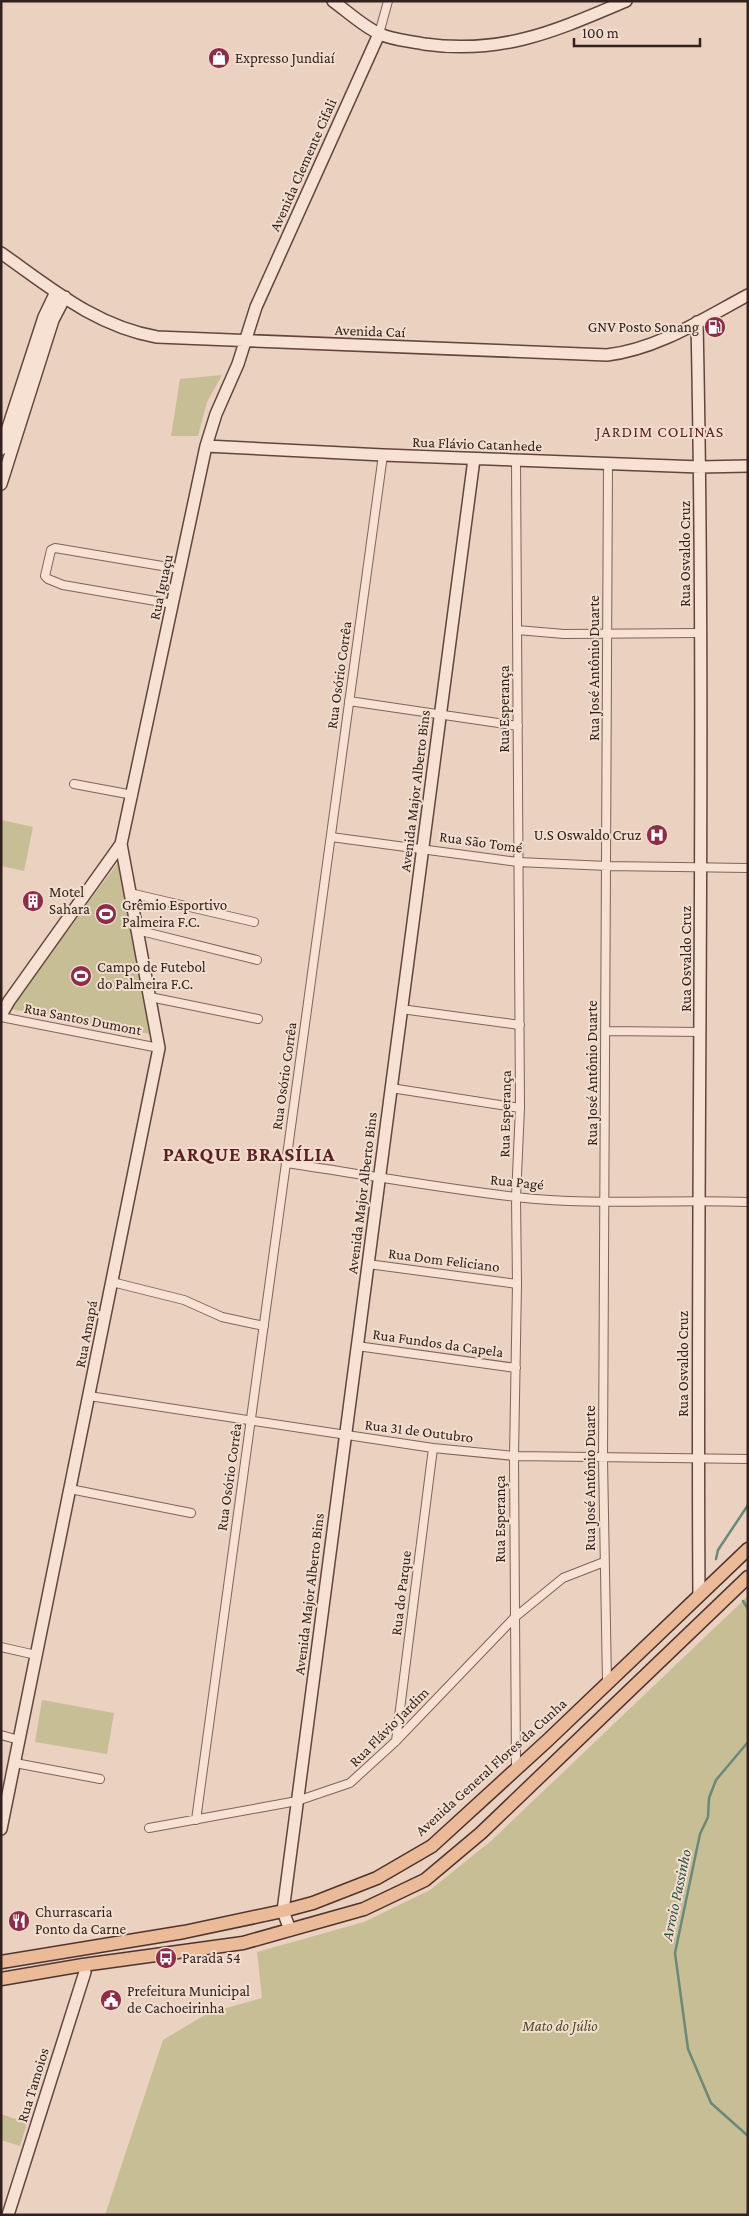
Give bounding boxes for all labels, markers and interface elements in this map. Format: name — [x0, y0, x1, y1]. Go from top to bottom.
scale bar — [574, 15, 700, 47]
text: 100 m — [582, 25, 619, 41]
shop icon: Expresso Jundiaí — [207, 46, 231, 70]
place label: Expresso Jundiaí — [235, 50, 336, 67]
street label: Avenida Clemente Cifali — [266, 96, 340, 234]
fuel station icon: GNV Posto Sonang — [703, 315, 727, 339]
place label: GNV Posto Sonang — [588, 319, 699, 336]
street label: Avenida Caí — [334, 322, 407, 340]
district label: JARDIM COLINAS — [594, 423, 724, 441]
street label: Rua Flávio Catanhede — [412, 434, 543, 454]
street label: Rua Osvaldo Cruz — [677, 501, 693, 607]
street label: Rua Iguaçu — [146, 553, 177, 622]
street label: Rua José Antônio Duarte — [586, 595, 603, 741]
street label: Rua Osório Corrêa — [324, 620, 355, 730]
street label: Rua Esperança — [496, 665, 513, 753]
street label: Avenida Major Alberto Bins — [397, 709, 434, 873]
hospital icon: U.S Oswaldo Cruz — [645, 823, 669, 847]
place label: U.S Oswaldo Cruz — [534, 827, 641, 843]
street label: Rua São Tomé — [438, 828, 524, 856]
place label: Motel Sahara — [49, 884, 90, 917]
building icon: Motel Sahara — [21, 889, 45, 913]
place label: Grêmio Esportivo Palmeira F.C. — [122, 897, 227, 930]
sports icon: Grêmio Esportivo Palmeira F.C. — [94, 902, 118, 926]
street label: Rua Osvaldo Cruz — [678, 906, 694, 1012]
place label: Campo de Futebol do Palmeira F.C. — [97, 959, 206, 992]
sports icon: Campo de Futebol do Palmeira F.C. — [69, 964, 93, 988]
street label: Rua Santos Dumont — [23, 1000, 144, 1038]
street label: Rua José Antônio Duarte — [584, 1000, 601, 1146]
street label: Rua Osório Corrêa — [269, 1021, 300, 1131]
street label: Rua Esperança — [496, 1070, 515, 1158]
street label: Avenida Major Alberto Bins — [344, 1111, 381, 1275]
district label: PARQUE BRASÍLIA — [163, 1143, 335, 1165]
street label: Rua Pagé — [489, 1171, 545, 1194]
street label: Rua Dom Feliciano — [387, 1245, 501, 1275]
street label: Rua Amapá — [72, 1299, 101, 1369]
street label: Rua Osvaldo Cruz — [675, 1311, 691, 1417]
street label: Rua Fundos da Capela — [372, 1326, 504, 1361]
street label: Rua José Antônio Duarte — [582, 1405, 599, 1551]
street label: Rua 31 de Outubro — [364, 1416, 474, 1446]
street label: Rua Osório Corrêa — [214, 1422, 245, 1532]
street label: Rua Esperança — [492, 1475, 509, 1563]
street label: Avenida Major Alberto Bins — [291, 1512, 328, 1676]
street label: Rua do Parque — [388, 1549, 415, 1637]
street label: Rua Flávio Jardim — [346, 1684, 433, 1771]
street label: Avenida General Flores da Cunha — [412, 1695, 570, 1839]
water label: Arroio Passinho — [658, 1848, 694, 1943]
place label: Churrascaria Ponto da Carne — [35, 1904, 127, 1937]
restaurant icon: Churrascaria Ponto da Carne — [7, 1909, 31, 1933]
bus stop icon: Parada 54 — [154, 1946, 178, 1970]
place label: Parada 54 — [182, 1950, 241, 1966]
place label: Prefeitura Municipal de Cachoeirinha — [127, 1983, 250, 2016]
public building icon: Prefeitura Municipal de Cachoeirinha — [99, 1988, 123, 2012]
park label: Mato do Júlio — [521, 2018, 598, 2035]
street label: Rua Tamoios — [14, 2046, 52, 2124]

